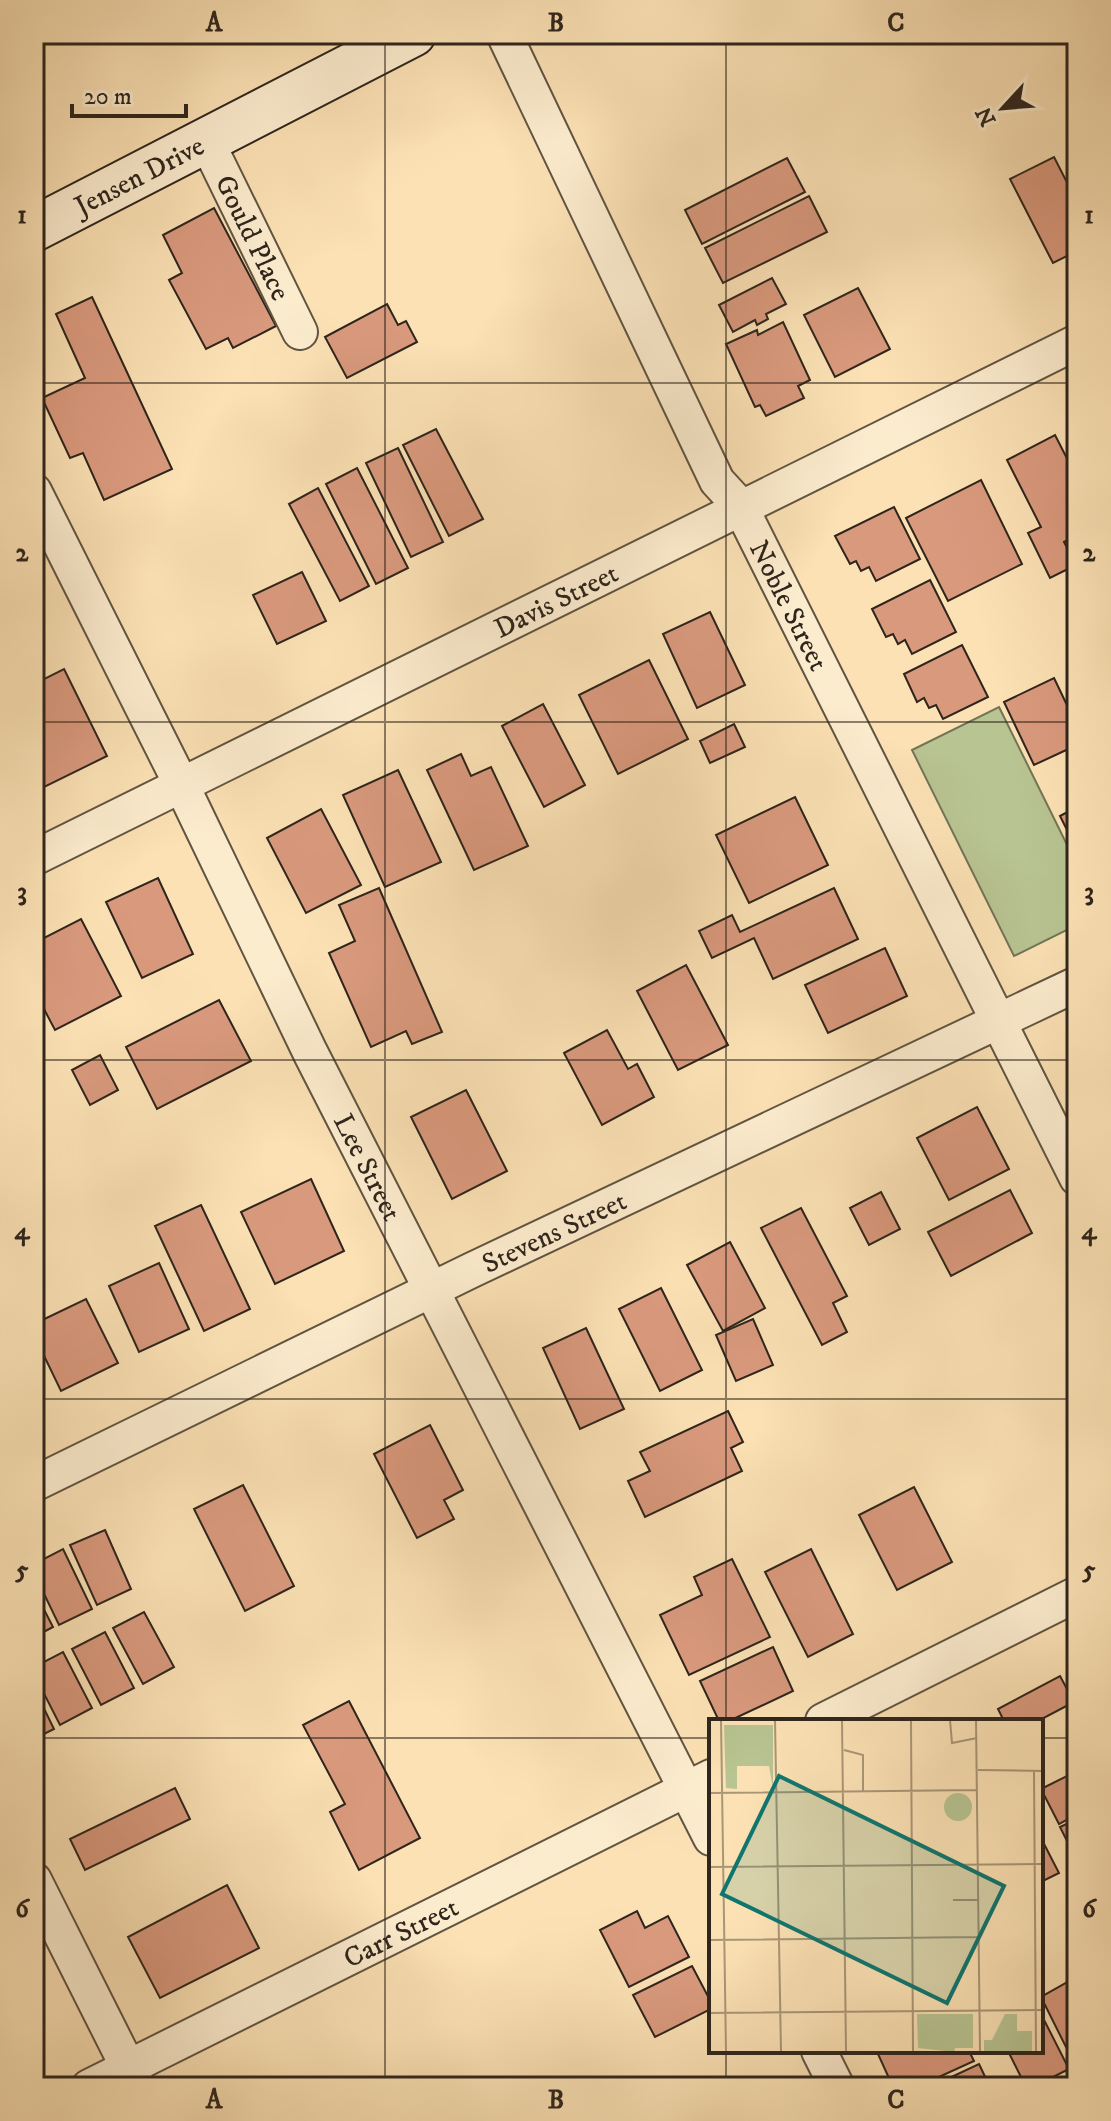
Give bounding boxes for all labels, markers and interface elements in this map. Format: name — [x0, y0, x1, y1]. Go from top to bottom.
text: A — [205, 7, 224, 40]
text: B — [548, 7, 564, 40]
text: C — [887, 7, 905, 40]
scale bar — [72, 68, 186, 118]
north arrow — [963, 68, 1043, 148]
text: 20 m — [84, 82, 132, 112]
text: N — [970, 102, 1002, 130]
street label: Jensen Drive — [66, 129, 210, 226]
street label: Gould Place — [207, 169, 298, 306]
text: 1 — [17, 199, 27, 232]
text: 1 — [1084, 199, 1094, 232]
street label: Noble Street — [741, 535, 836, 677]
text: 2 — [16, 537, 30, 570]
text: 2 — [1083, 537, 1097, 570]
street label: Davis Street — [489, 556, 624, 647]
text: 3 — [17, 876, 27, 909]
text: 3 — [1084, 876, 1094, 909]
street label: Lee Street — [325, 1108, 409, 1227]
street label: Stevens Street — [477, 1184, 632, 1282]
text: 4 — [15, 1215, 31, 1248]
text: 4 — [1082, 1215, 1098, 1248]
text: 5 — [15, 1554, 29, 1587]
text: 5 — [1082, 1554, 1096, 1587]
inset map — [709, 1719, 1043, 2053]
street label: Carr Street — [338, 1890, 464, 1976]
text: 6 — [15, 1893, 30, 1926]
text: 6 — [1082, 1893, 1097, 1926]
text: A — [205, 2084, 224, 2117]
text: B — [548, 2084, 564, 2117]
text: C — [887, 2084, 905, 2117]

